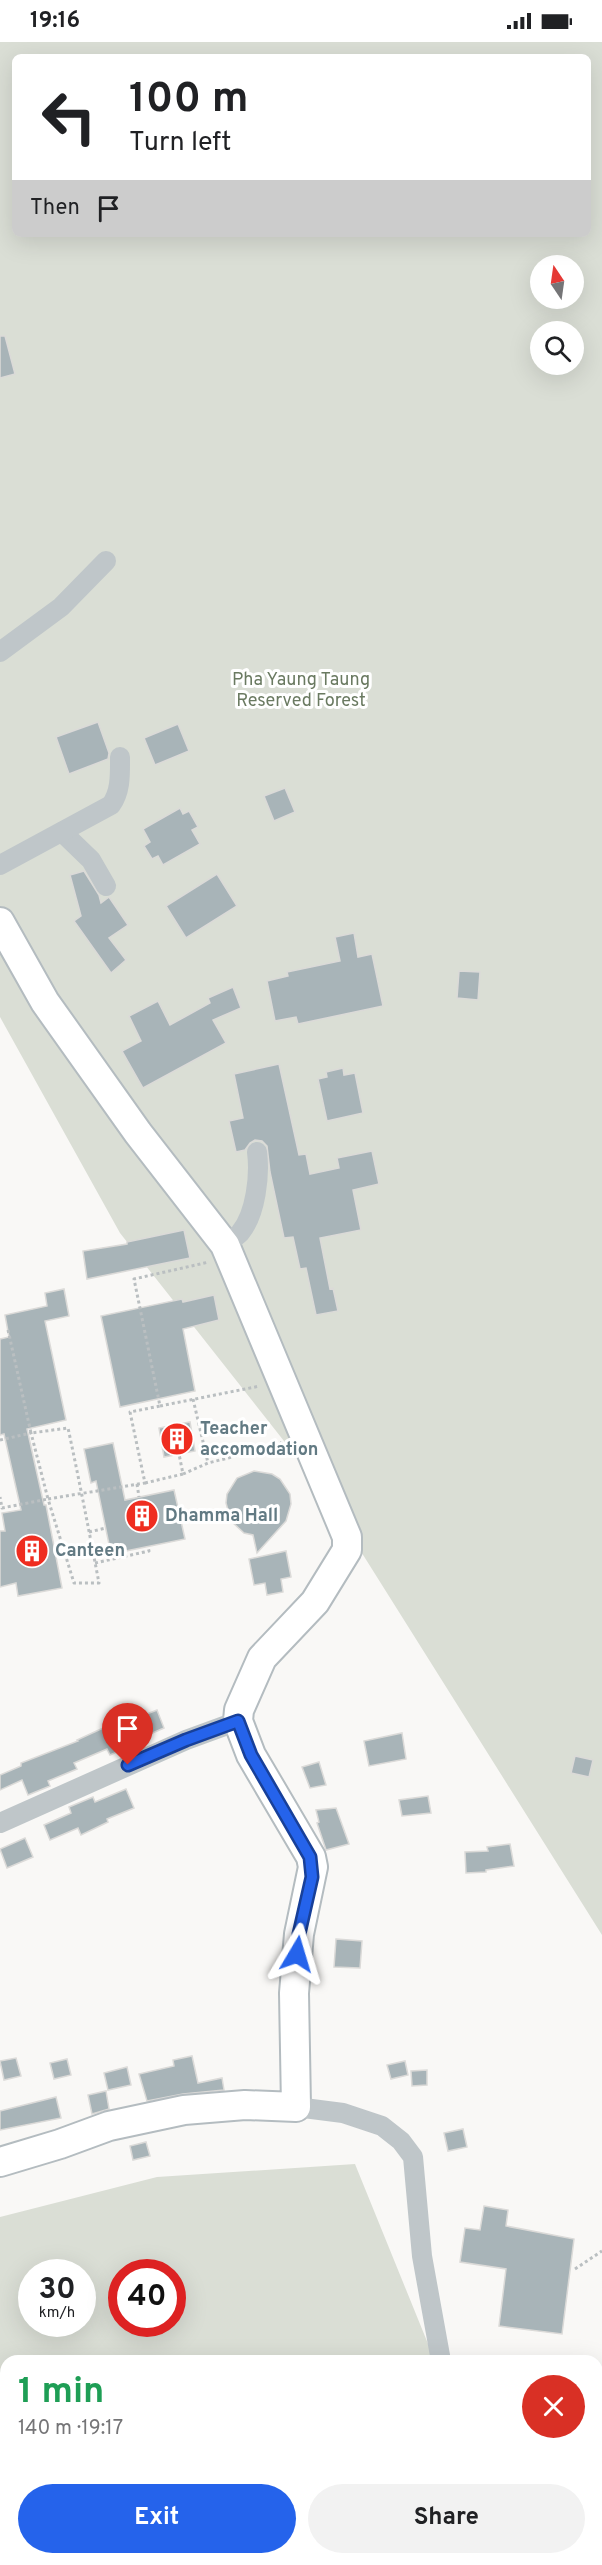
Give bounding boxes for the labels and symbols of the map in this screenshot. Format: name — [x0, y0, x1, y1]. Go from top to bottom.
north arrow — [530, 255, 584, 309]
park label: Pha Yaung Taung Reserved Forest — [232, 669, 370, 713]
place label: Teacher accomodation — [200, 1418, 318, 1462]
building icon: Teacher accomodation — [159, 1421, 195, 1457]
building icon: Dhamma Hall — [124, 1498, 160, 1534]
place label: Dhamma Hall — [165, 1505, 278, 1528]
building icon: Canteen — [14, 1533, 50, 1569]
place label: Canteen — [55, 1540, 125, 1563]
pin — [102, 1703, 153, 1765]
position arrow — [265, 1922, 329, 1986]
speed limit sign: 40 — [108, 2259, 186, 2337]

